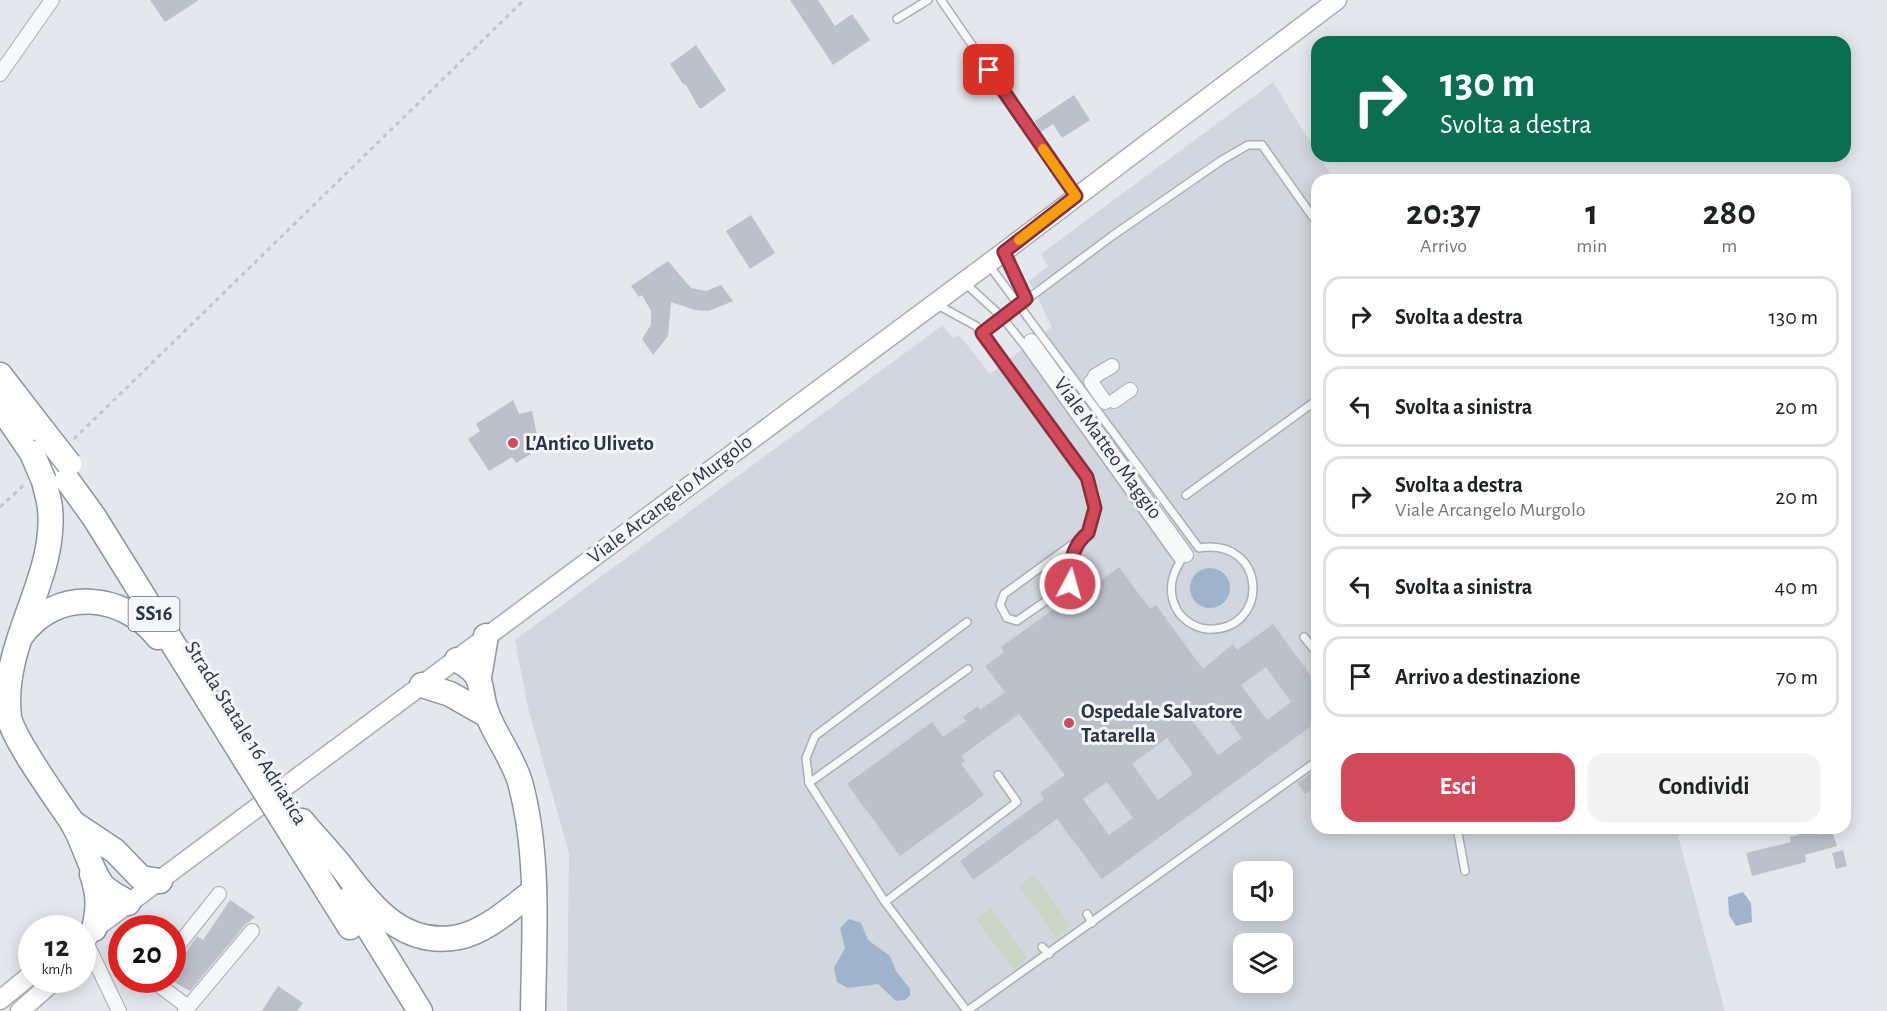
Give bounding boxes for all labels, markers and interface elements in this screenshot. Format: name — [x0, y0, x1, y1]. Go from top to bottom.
pin — [963, 44, 1014, 95]
icon: arrive — [972, 53, 1005, 86]
icon: right — [1341, 60, 1419, 138]
text: 130 m — [1440, 62, 1535, 104]
text: Svolta a destra — [1440, 111, 1592, 138]
text: 20:37 — [1406, 195, 1481, 231]
text: 1 — [1585, 195, 1598, 231]
text: 280 — [1702, 195, 1756, 231]
text: Arrivo — [1420, 236, 1467, 256]
text: min — [1576, 236, 1607, 256]
text: m — [1721, 236, 1737, 256]
icon: right — [1344, 300, 1377, 333]
text: Svolta a destra — [1395, 306, 1523, 328]
text: 130 m — [1769, 306, 1818, 328]
street label: Viale Matteo Maggio — [1050, 373, 1166, 523]
icon: left — [1344, 390, 1377, 423]
text: Svolta a sinistra — [1395, 396, 1532, 418]
text: 20 m — [1775, 396, 1818, 418]
street label: Viale Arcangelo Murgolo — [584, 430, 756, 568]
place label: L'Antico Uliveto — [525, 433, 654, 454]
marker: L'Antico Uliveto — [506, 436, 520, 450]
text: Svolta a destra — [1395, 474, 1523, 496]
icon: right — [1344, 480, 1377, 513]
text: 20 m — [1775, 486, 1818, 508]
text: Viale Arcangelo Murgolo — [1395, 500, 1586, 520]
position arrow — [1038, 552, 1102, 616]
icon: left — [1344, 570, 1377, 603]
text: Svolta a sinistra — [1395, 576, 1532, 598]
text: 40 m — [1775, 576, 1818, 598]
road number: SS16 — [128, 597, 180, 631]
street label: Strada Statale 16 Adriatica — [181, 638, 311, 829]
icon: arrive — [1344, 660, 1377, 693]
text: Arrivo a destinazione — [1395, 666, 1580, 688]
text: 70 m — [1776, 666, 1818, 688]
place label: Ospedale Salvatore Tatarella — [1081, 701, 1243, 746]
marker: Ospedale Salvatore Tatarella — [1062, 716, 1076, 730]
button: Esci — [1341, 753, 1575, 822]
button: Condividi — [1587, 753, 1821, 822]
map controls — [1233, 861, 1293, 993]
button: sound — [1233, 861, 1293, 921]
speed limit sign: 20 — [108, 915, 186, 993]
text: 12 — [45, 932, 69, 962]
button: layers — [1233, 933, 1293, 993]
text: km/h — [42, 962, 72, 977]

